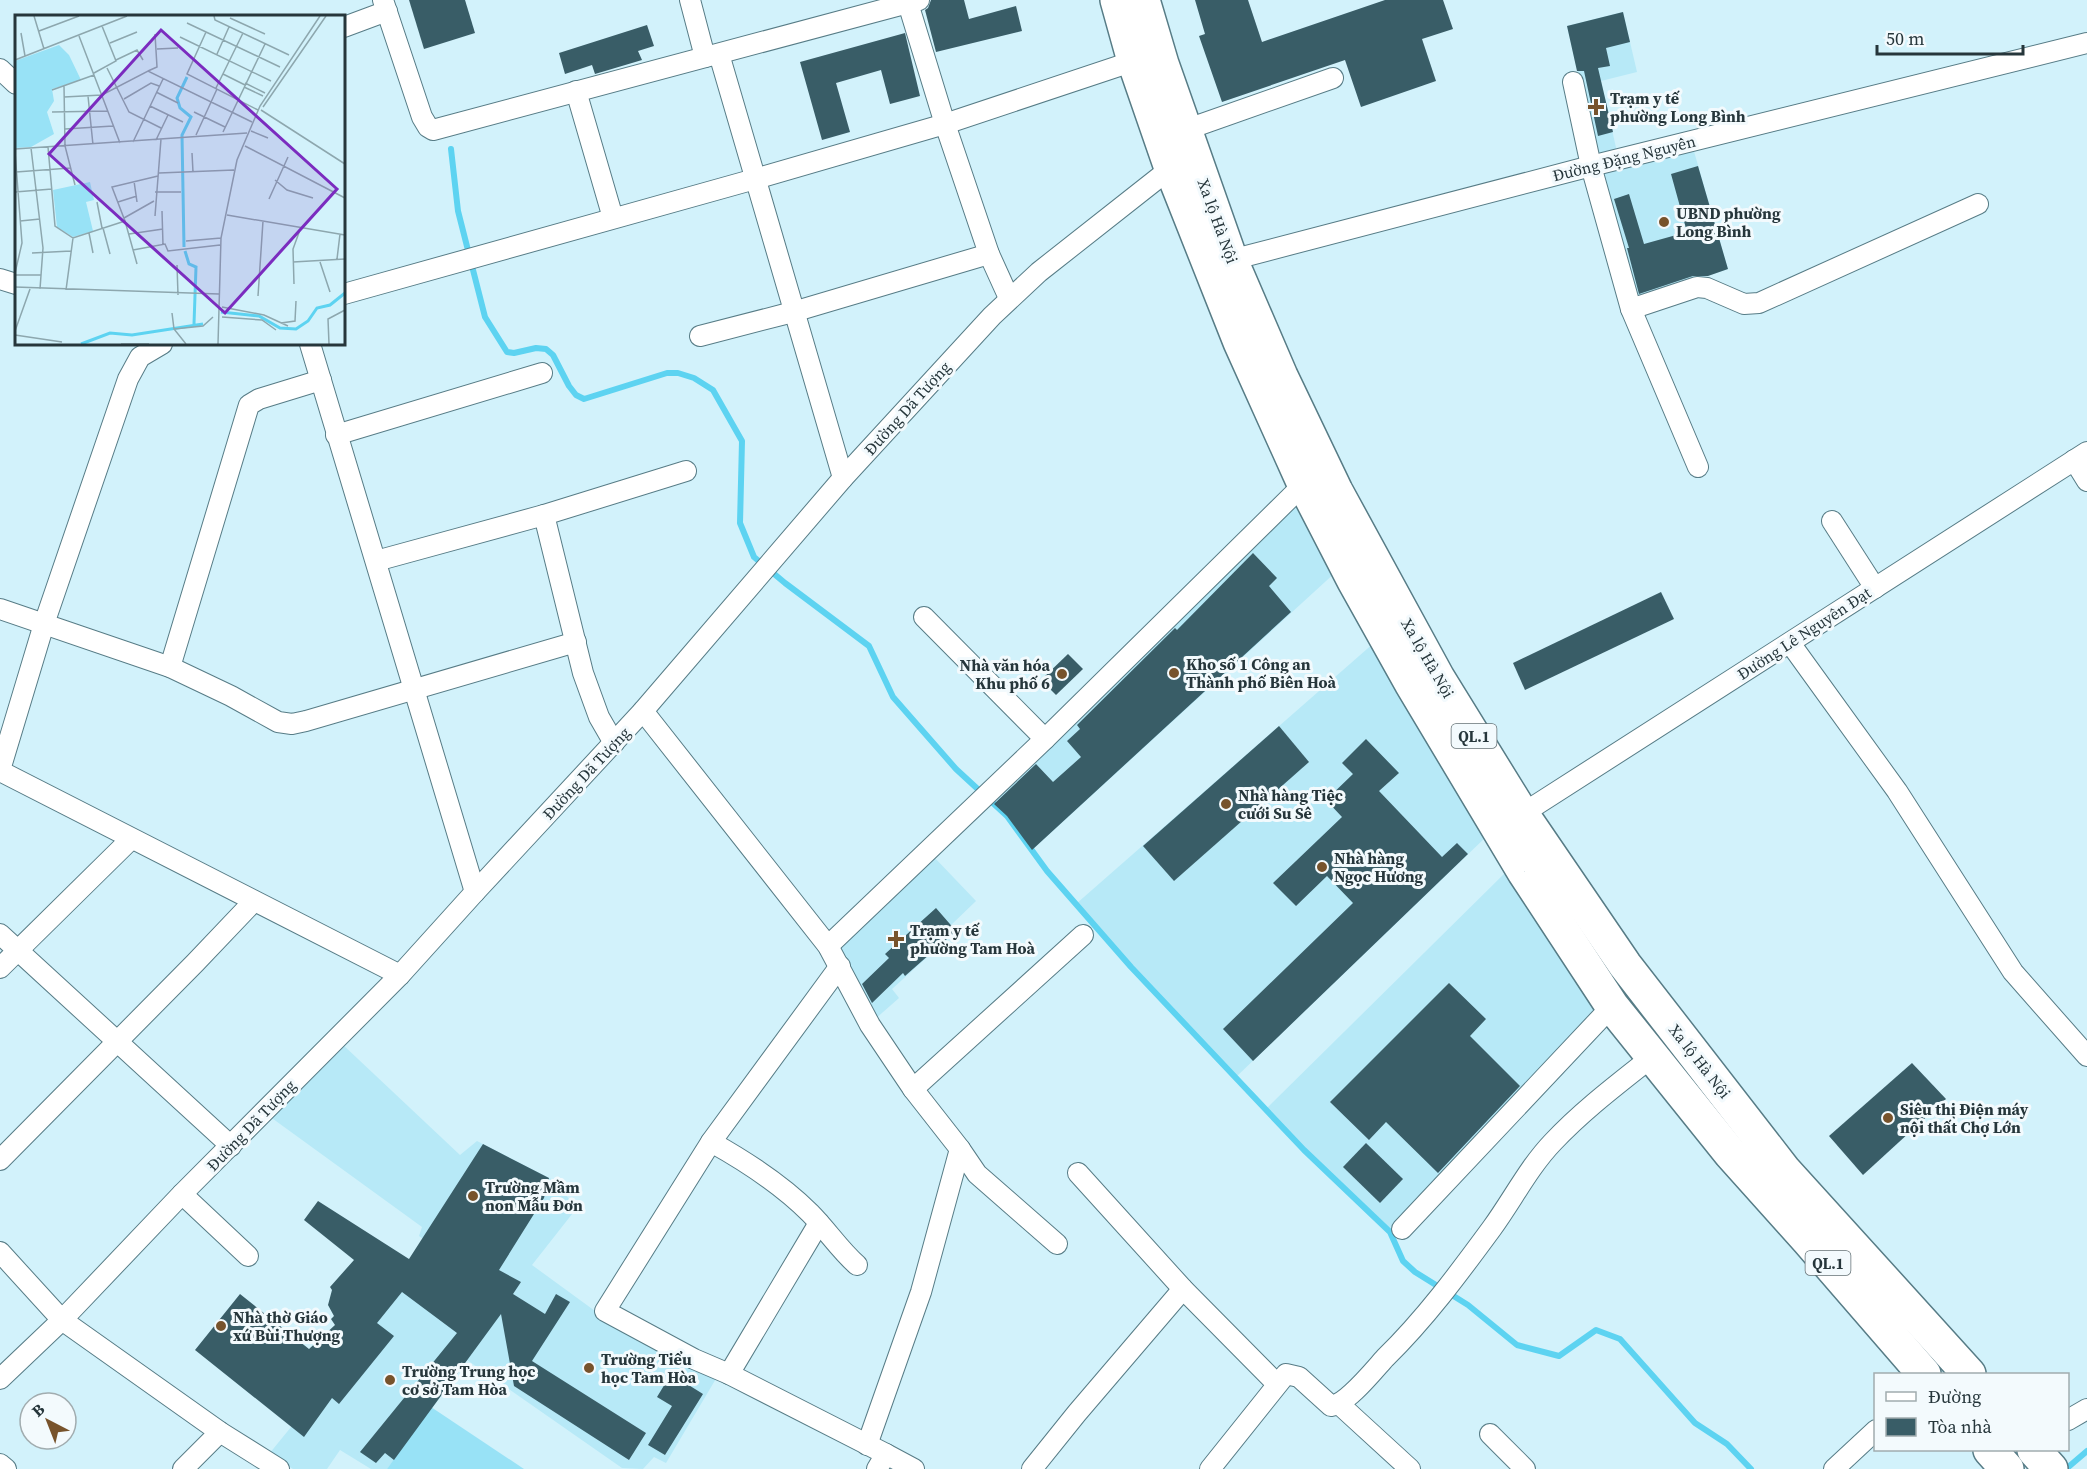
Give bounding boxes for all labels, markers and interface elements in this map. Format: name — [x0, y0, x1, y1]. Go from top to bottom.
inset map — [15, 15, 345, 345]
scale bar — [1877, 18, 2022, 56]
text: 50 m — [1886, 26, 1924, 51]
place label: Trạm y tế phường Long Bình — [1610, 87, 1746, 127]
marker: Trạm y tế phường Long Bình — [1587, 98, 1605, 116]
street label: Đường Đặng Nguyên — [1550, 130, 1698, 186]
street label: Xa lộ Hà Nội — [1192, 176, 1244, 267]
place label: UBND phường Long Bình — [1676, 202, 1781, 242]
marker: UBND phường Long Bình — [1657, 215, 1671, 229]
street label: Đường Dã Tượng — [859, 356, 955, 460]
street label: Đường Lê Nguyên Đạt — [1733, 581, 1876, 685]
street label: Xa lộ Hà Nội — [1396, 614, 1460, 702]
place label: Kho số 1 Công an Thành phố Biên Hoà — [1186, 653, 1336, 693]
place label: Nhà văn hóa Khu phố 6 — [960, 654, 1050, 694]
marker: Kho số 1 Công an Thành phố Biên Hoà — [1167, 666, 1181, 680]
marker: Nhà văn hóa Khu phố 6 — [1055, 667, 1069, 681]
street label: Đường Dã Tượng — [537, 722, 635, 824]
road number: QL.1 — [1452, 724, 1496, 748]
place label: Nhà hàng Tiệc cưới Su Sê — [1238, 784, 1343, 824]
marker: Nhà hàng Tiệc cưới Su Sê — [1219, 797, 1233, 811]
place label: Nhà hàng Ngọc Hương — [1334, 847, 1424, 887]
marker: Nhà hàng Ngọc Hương — [1315, 860, 1329, 874]
place label: Trạm y tế phường Tam Hoà — [910, 919, 1035, 959]
marker: Trạm y tế phường Tam Hoà — [887, 930, 905, 948]
street label: Xa lộ Hà Nội — [1664, 1019, 1736, 1103]
street label: Đường Dã Tượng — [202, 1074, 300, 1176]
place label: Siêu thị Điện máy nội thất Chợ Lớn — [1900, 1098, 2029, 1138]
marker: Siêu thị Điện máy nội thất Chợ Lớn — [1881, 1111, 1895, 1125]
place label: Trường Mầm non Mẫu Đơn — [485, 1176, 583, 1216]
marker: Trường Mầm non Mẫu Đơn — [466, 1189, 480, 1203]
road number: QL.1 — [1806, 1251, 1850, 1275]
place label: Nhà thờ Giáo xứ Bùi Thượng — [233, 1306, 341, 1346]
marker: Nhà thờ Giáo xứ Bùi Thượng — [214, 1319, 228, 1333]
place label: Trường Tiểu học Tam Hòa — [601, 1348, 697, 1388]
place label: Trường Trung học cơ sở Tam Hòa — [402, 1360, 536, 1400]
marker: Trường Tiểu học Tam Hòa — [582, 1361, 596, 1375]
marker: Trường Trung học cơ sở Tam Hòa — [383, 1373, 397, 1387]
legend — [1874, 1373, 2069, 1451]
text: Đường — [1928, 1384, 1981, 1409]
north arrow — [18, 1391, 78, 1451]
text: B — [27, 1398, 50, 1422]
text: Tòa nhà — [1928, 1414, 1993, 1439]

